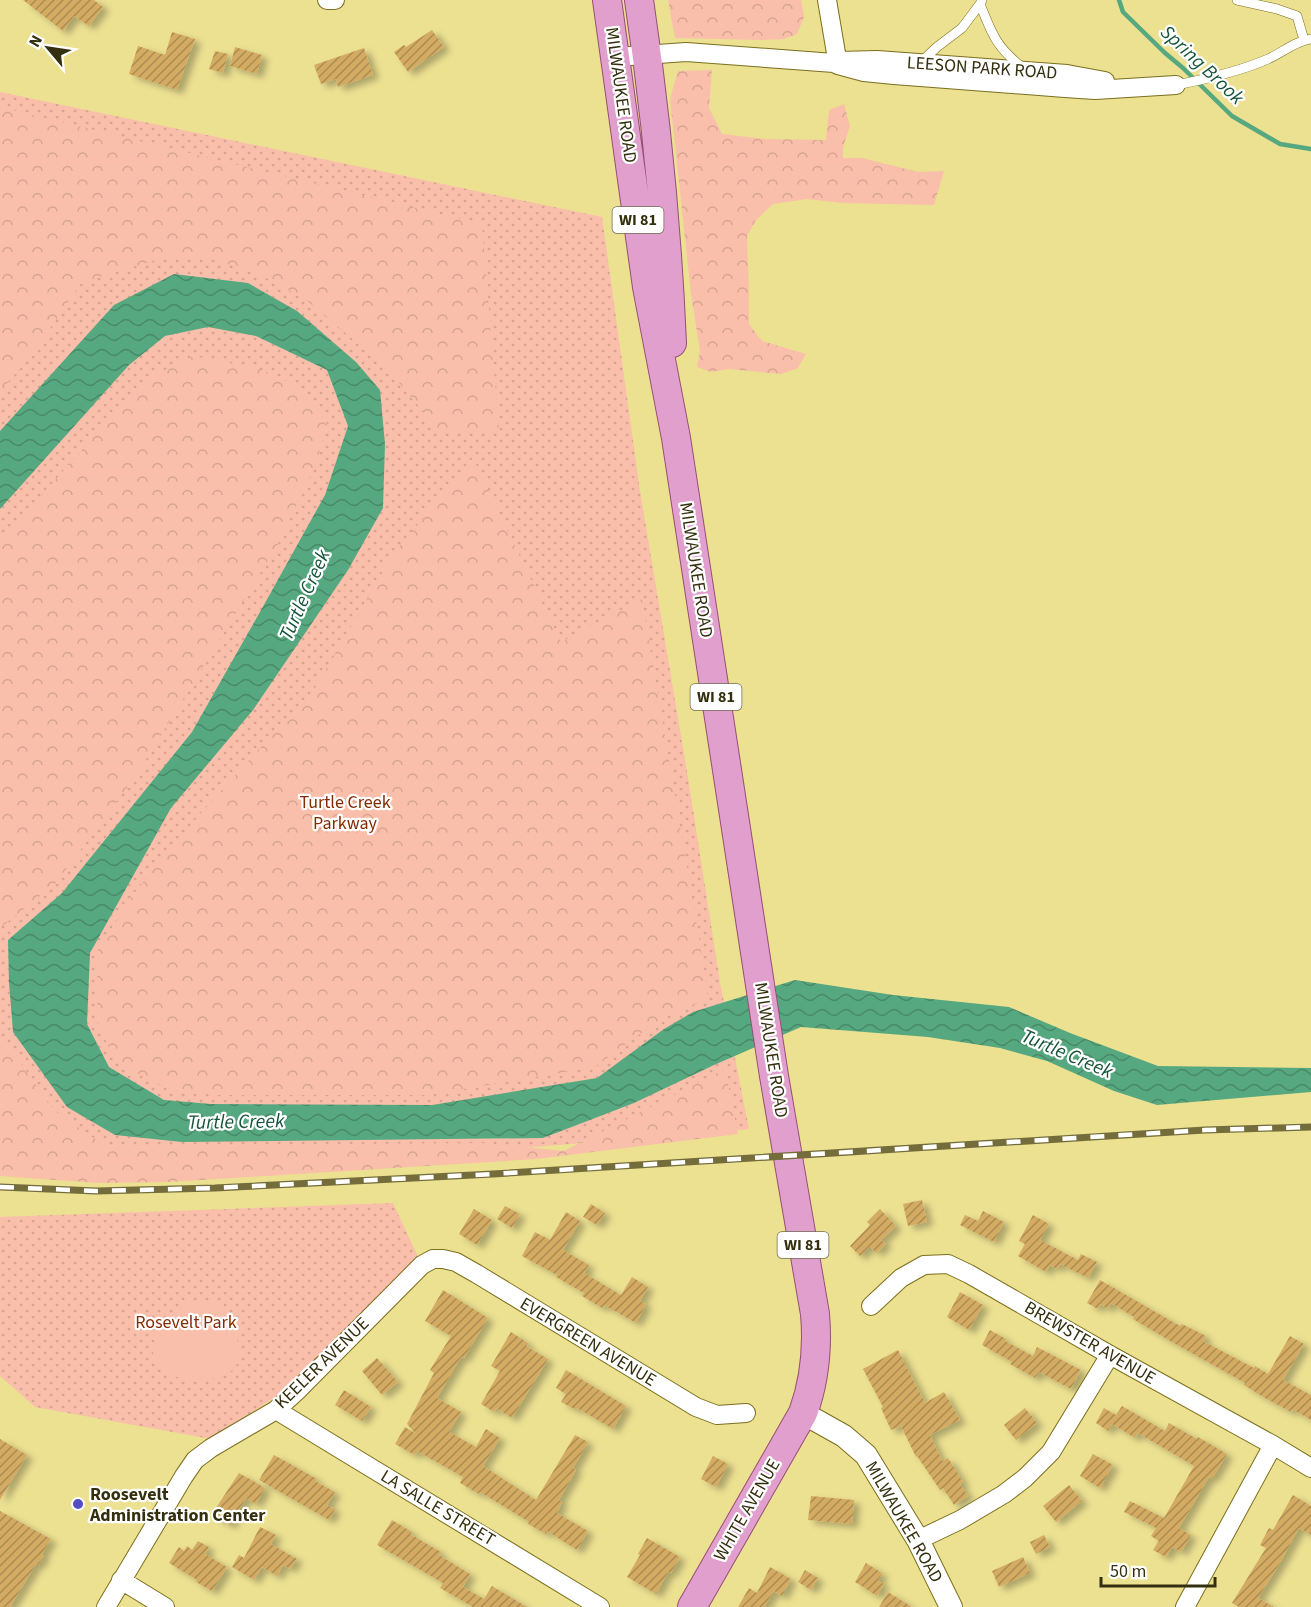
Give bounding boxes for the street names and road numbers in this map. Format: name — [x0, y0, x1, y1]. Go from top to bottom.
street label: MILWAUKEE ROAD — [599, 26, 643, 164]
street label: LEESON PARK ROAD — [906, 50, 1058, 86]
road number: WI 81 — [612, 207, 664, 233]
street label: MILWAUKEE ROAD — [673, 501, 719, 639]
road number: WI 81 — [690, 684, 742, 710]
street label: MILWAUKEE ROAD — [748, 981, 794, 1119]
road number: WI 81 — [778, 1232, 828, 1258]
street label: EVERGREEN AVENUE — [515, 1291, 661, 1393]
street label: BREWSTER AVENUE — [1020, 1295, 1160, 1391]
street label: KEELER AVENUE — [269, 1311, 375, 1415]
street label: WHITE AVENUE — [708, 1454, 786, 1566]
street label: MILWAUKEE ROAD — [859, 1457, 949, 1587]
street label: LA SALLE STREET — [376, 1464, 500, 1552]

